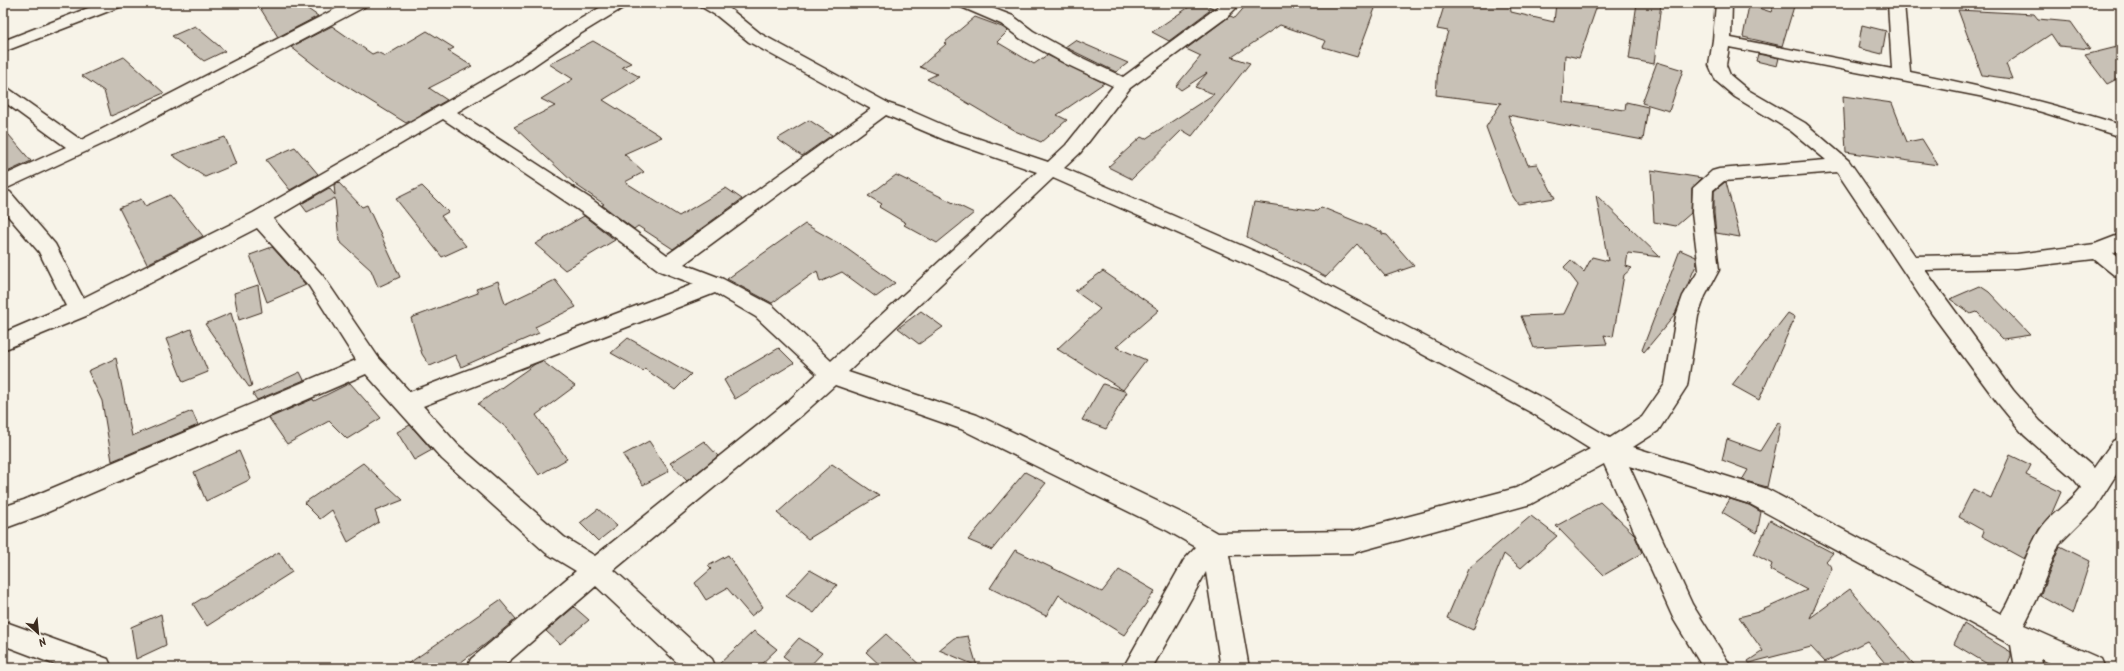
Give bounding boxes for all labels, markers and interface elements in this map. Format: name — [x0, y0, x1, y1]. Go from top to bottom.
north arrow — [18, 613, 58, 653]
text: N — [35, 631, 49, 651]

